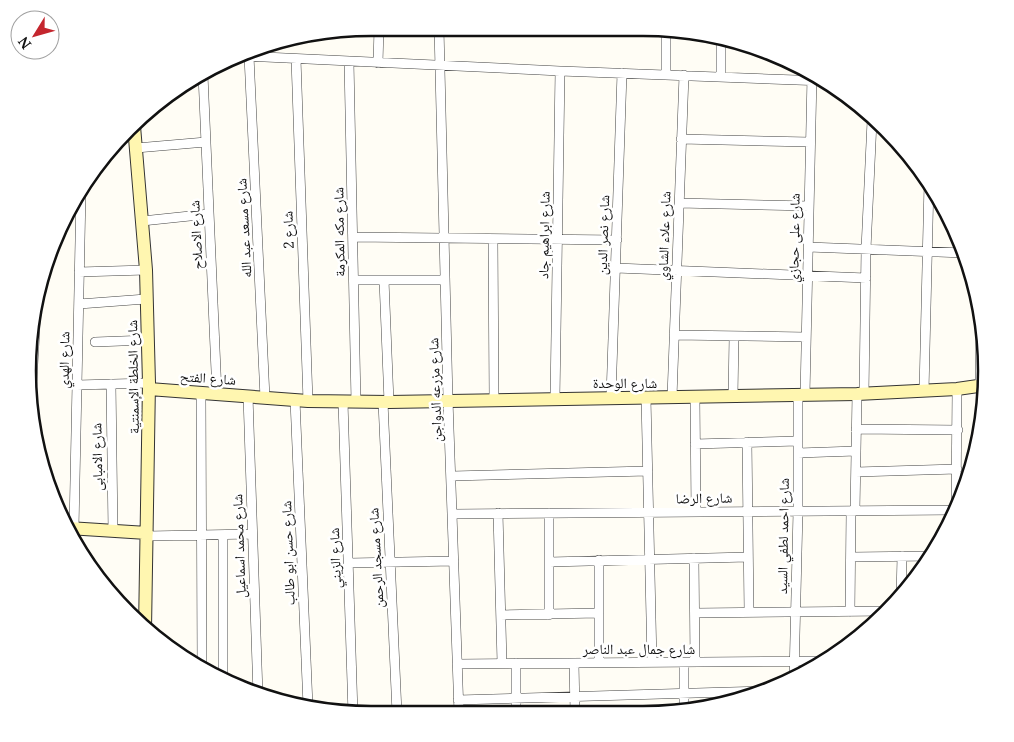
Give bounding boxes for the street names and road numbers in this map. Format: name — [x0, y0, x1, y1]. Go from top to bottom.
street label: شارع مسعد عبد الله — [231, 178, 257, 278]
street label: شارع مكه المكرمة — [328, 187, 350, 277]
street label: شارع ابراهيم جاد — [533, 191, 555, 279]
street label: شارع علاء الشاوي — [652, 191, 677, 281]
street label: شارع على حجازي — [783, 193, 806, 283]
street label: شارع نصر الدين — [592, 195, 614, 275]
street label: شارع الاصلاح — [184, 200, 208, 270]
street label: شارع 2 — [277, 211, 299, 249]
street label: شارع الخلطة الإسمنتية — [122, 320, 144, 434]
street label: شارع الهدي — [54, 331, 76, 389]
street label: شارع مزرعه الدواجن — [423, 337, 447, 443]
street label: شارع الفتح — [179, 366, 237, 390]
street label: شارع الوحدة — [593, 373, 657, 393]
street label: شارع الامبابى — [86, 423, 108, 491]
street label: شارع احمد لطفي السيد — [772, 478, 796, 594]
street label: شارع الرضا — [675, 488, 733, 508]
street label: شارع محمد اسماعيل — [227, 494, 251, 598]
street label: شارع حسن ابو طالب — [276, 500, 300, 606]
street label: شارع مسجد الرحمن — [363, 507, 389, 609]
street label: شارع الزيني — [324, 527, 348, 589]
street label: شارع جمال عبد الناصر — [582, 639, 695, 659]

